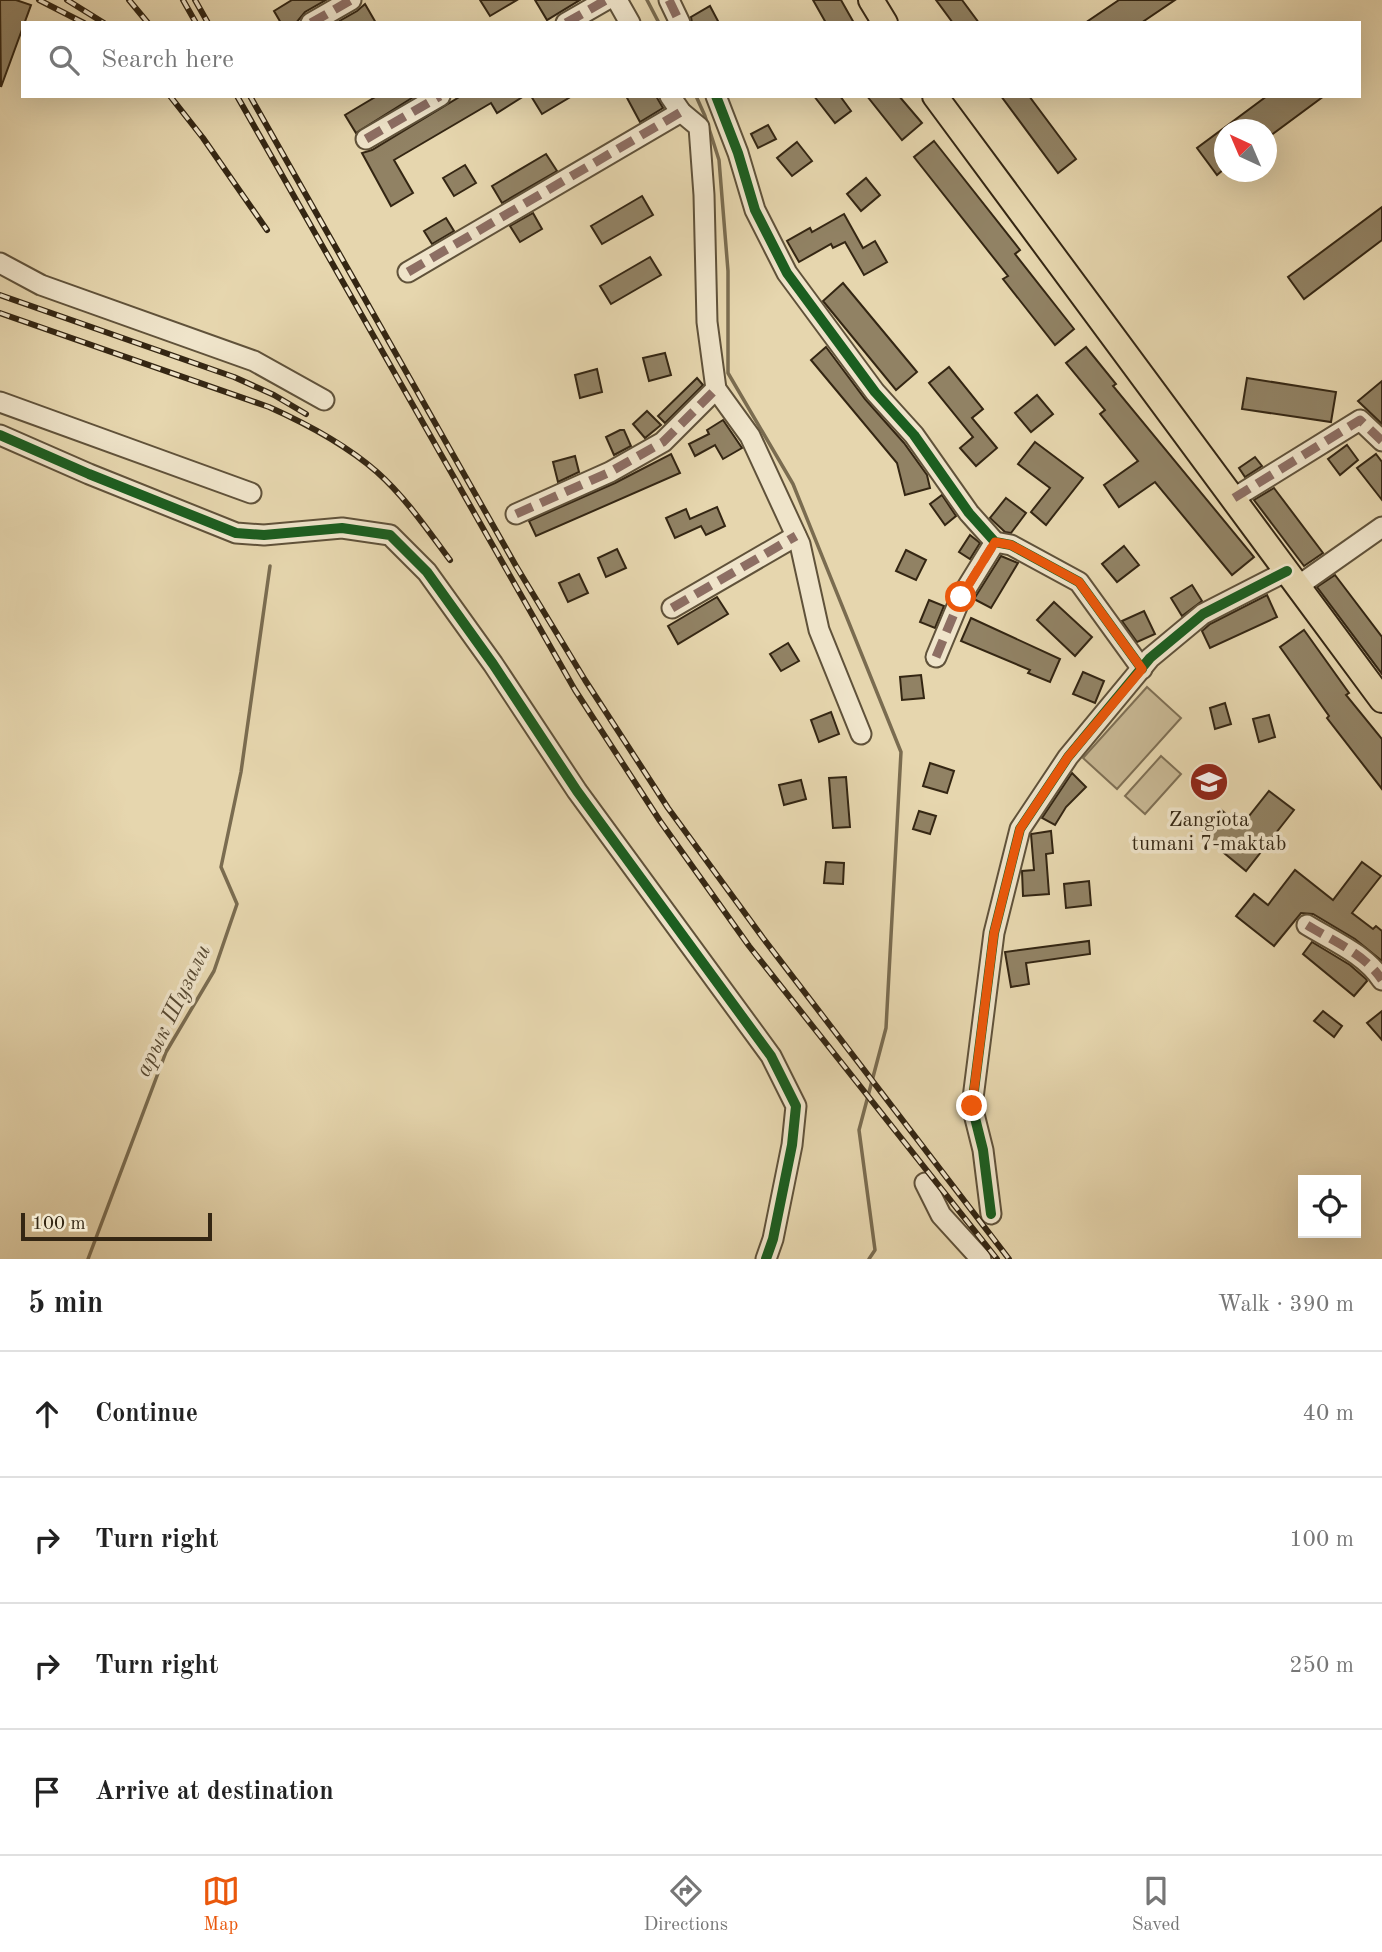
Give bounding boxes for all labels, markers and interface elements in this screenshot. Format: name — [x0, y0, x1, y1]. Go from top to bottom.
search box — [21, 21, 1361, 98]
icon: search — [45, 41, 83, 79]
text: Search here — [101, 47, 234, 73]
north arrow — [1214, 119, 1277, 182]
route start — [945, 581, 976, 612]
school or university icon: Zangiota tumani 7-maktab — [1188, 761, 1230, 803]
place label: Zangiota tumani 7-maktab — [1132, 810, 1286, 855]
water label: арык Шузали — [132, 941, 216, 1081]
route end — [956, 1090, 987, 1121]
map controls — [1298, 1175, 1361, 1238]
button: locate — [1298, 1175, 1361, 1238]
scale bar — [21, 1210, 212, 1242]
text: 100 m — [32, 1215, 85, 1234]
text: 5 min — [28, 1289, 103, 1319]
text: Walk · 390 m — [1218, 1293, 1354, 1316]
icon: ahead — [28, 1395, 66, 1433]
text: Continue — [95, 1401, 198, 1427]
text: 40 m — [1303, 1402, 1354, 1425]
icon: right — [28, 1521, 66, 1559]
text: Turn right — [95, 1527, 218, 1553]
text: 100 m — [1289, 1528, 1354, 1551]
icon: right — [28, 1647, 66, 1685]
text: Turn right — [95, 1653, 218, 1679]
text: 250 m — [1289, 1654, 1354, 1677]
icon: arrive — [28, 1773, 66, 1811]
text: Arrive at destination — [95, 1779, 334, 1805]
tab: Map — [202, 1872, 240, 1937]
tab: Directions — [644, 1872, 728, 1937]
tab: Saved — [1132, 1872, 1180, 1937]

